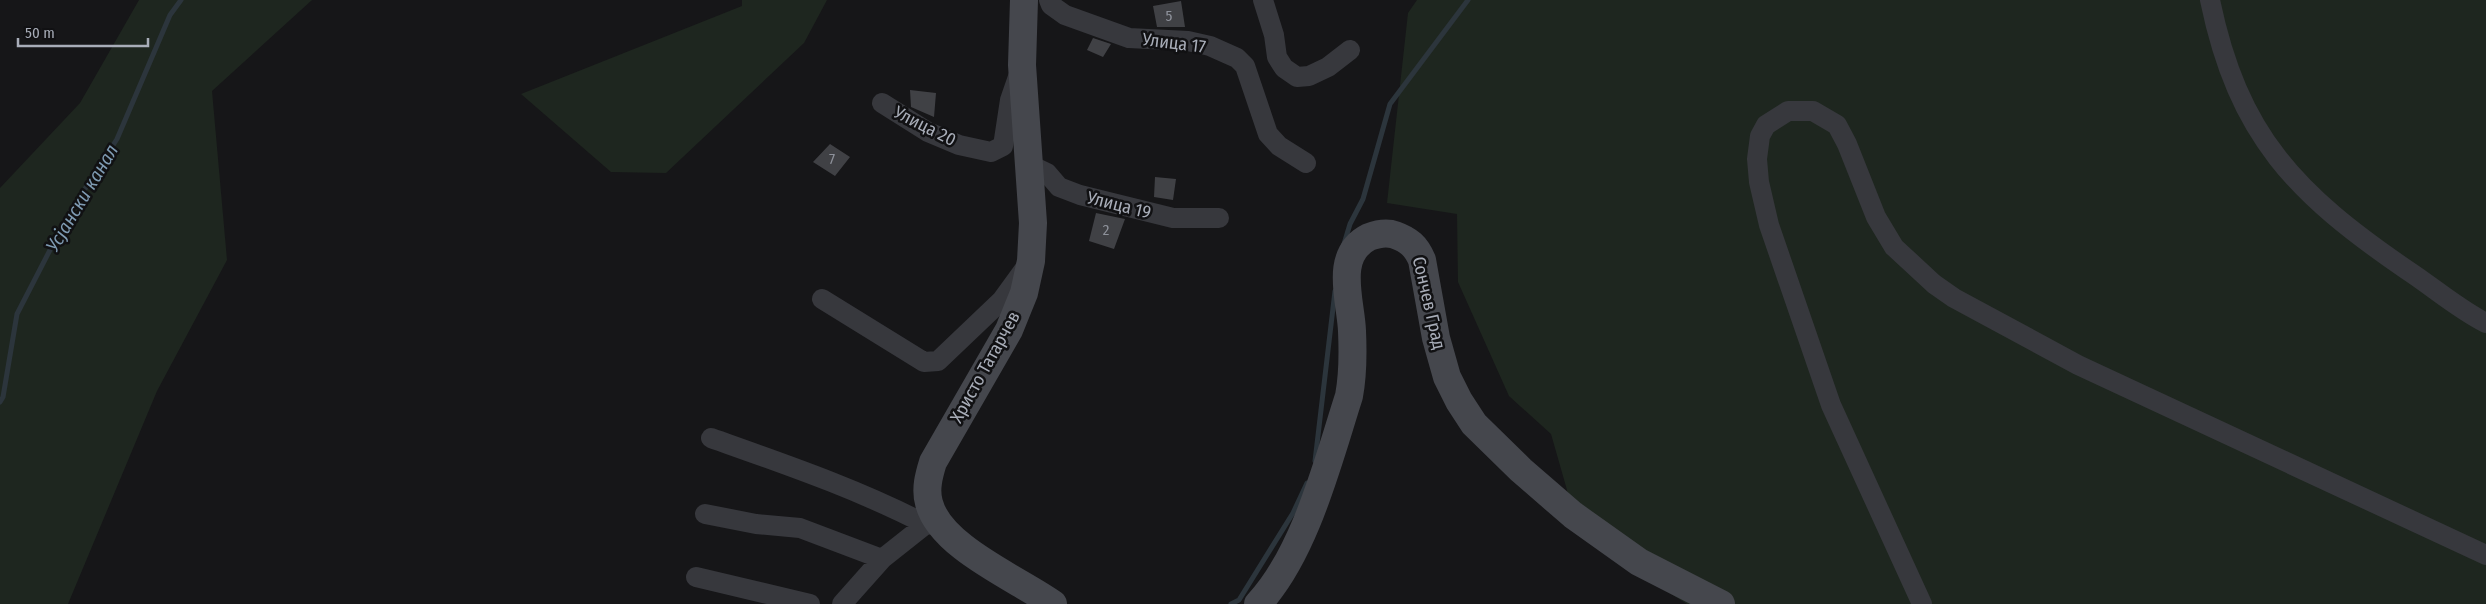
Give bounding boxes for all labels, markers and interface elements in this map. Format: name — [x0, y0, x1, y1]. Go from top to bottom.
house number: 5 — [1166, 7, 1173, 25]
scale bar — [18, 15, 148, 47]
text: 50 m — [25, 24, 55, 42]
street label: Улица 17 — [1140, 28, 1207, 58]
street label: Улица 20 — [889, 101, 960, 151]
water label: Усјански канал — [41, 140, 123, 256]
house number: 7 — [829, 150, 835, 168]
street label: Улица 19 — [1084, 186, 1153, 224]
house number: 2 — [1103, 221, 1110, 239]
street label: Сончев Град — [1408, 254, 1450, 352]
street label: Христо Татарчев — [945, 307, 1025, 427]

